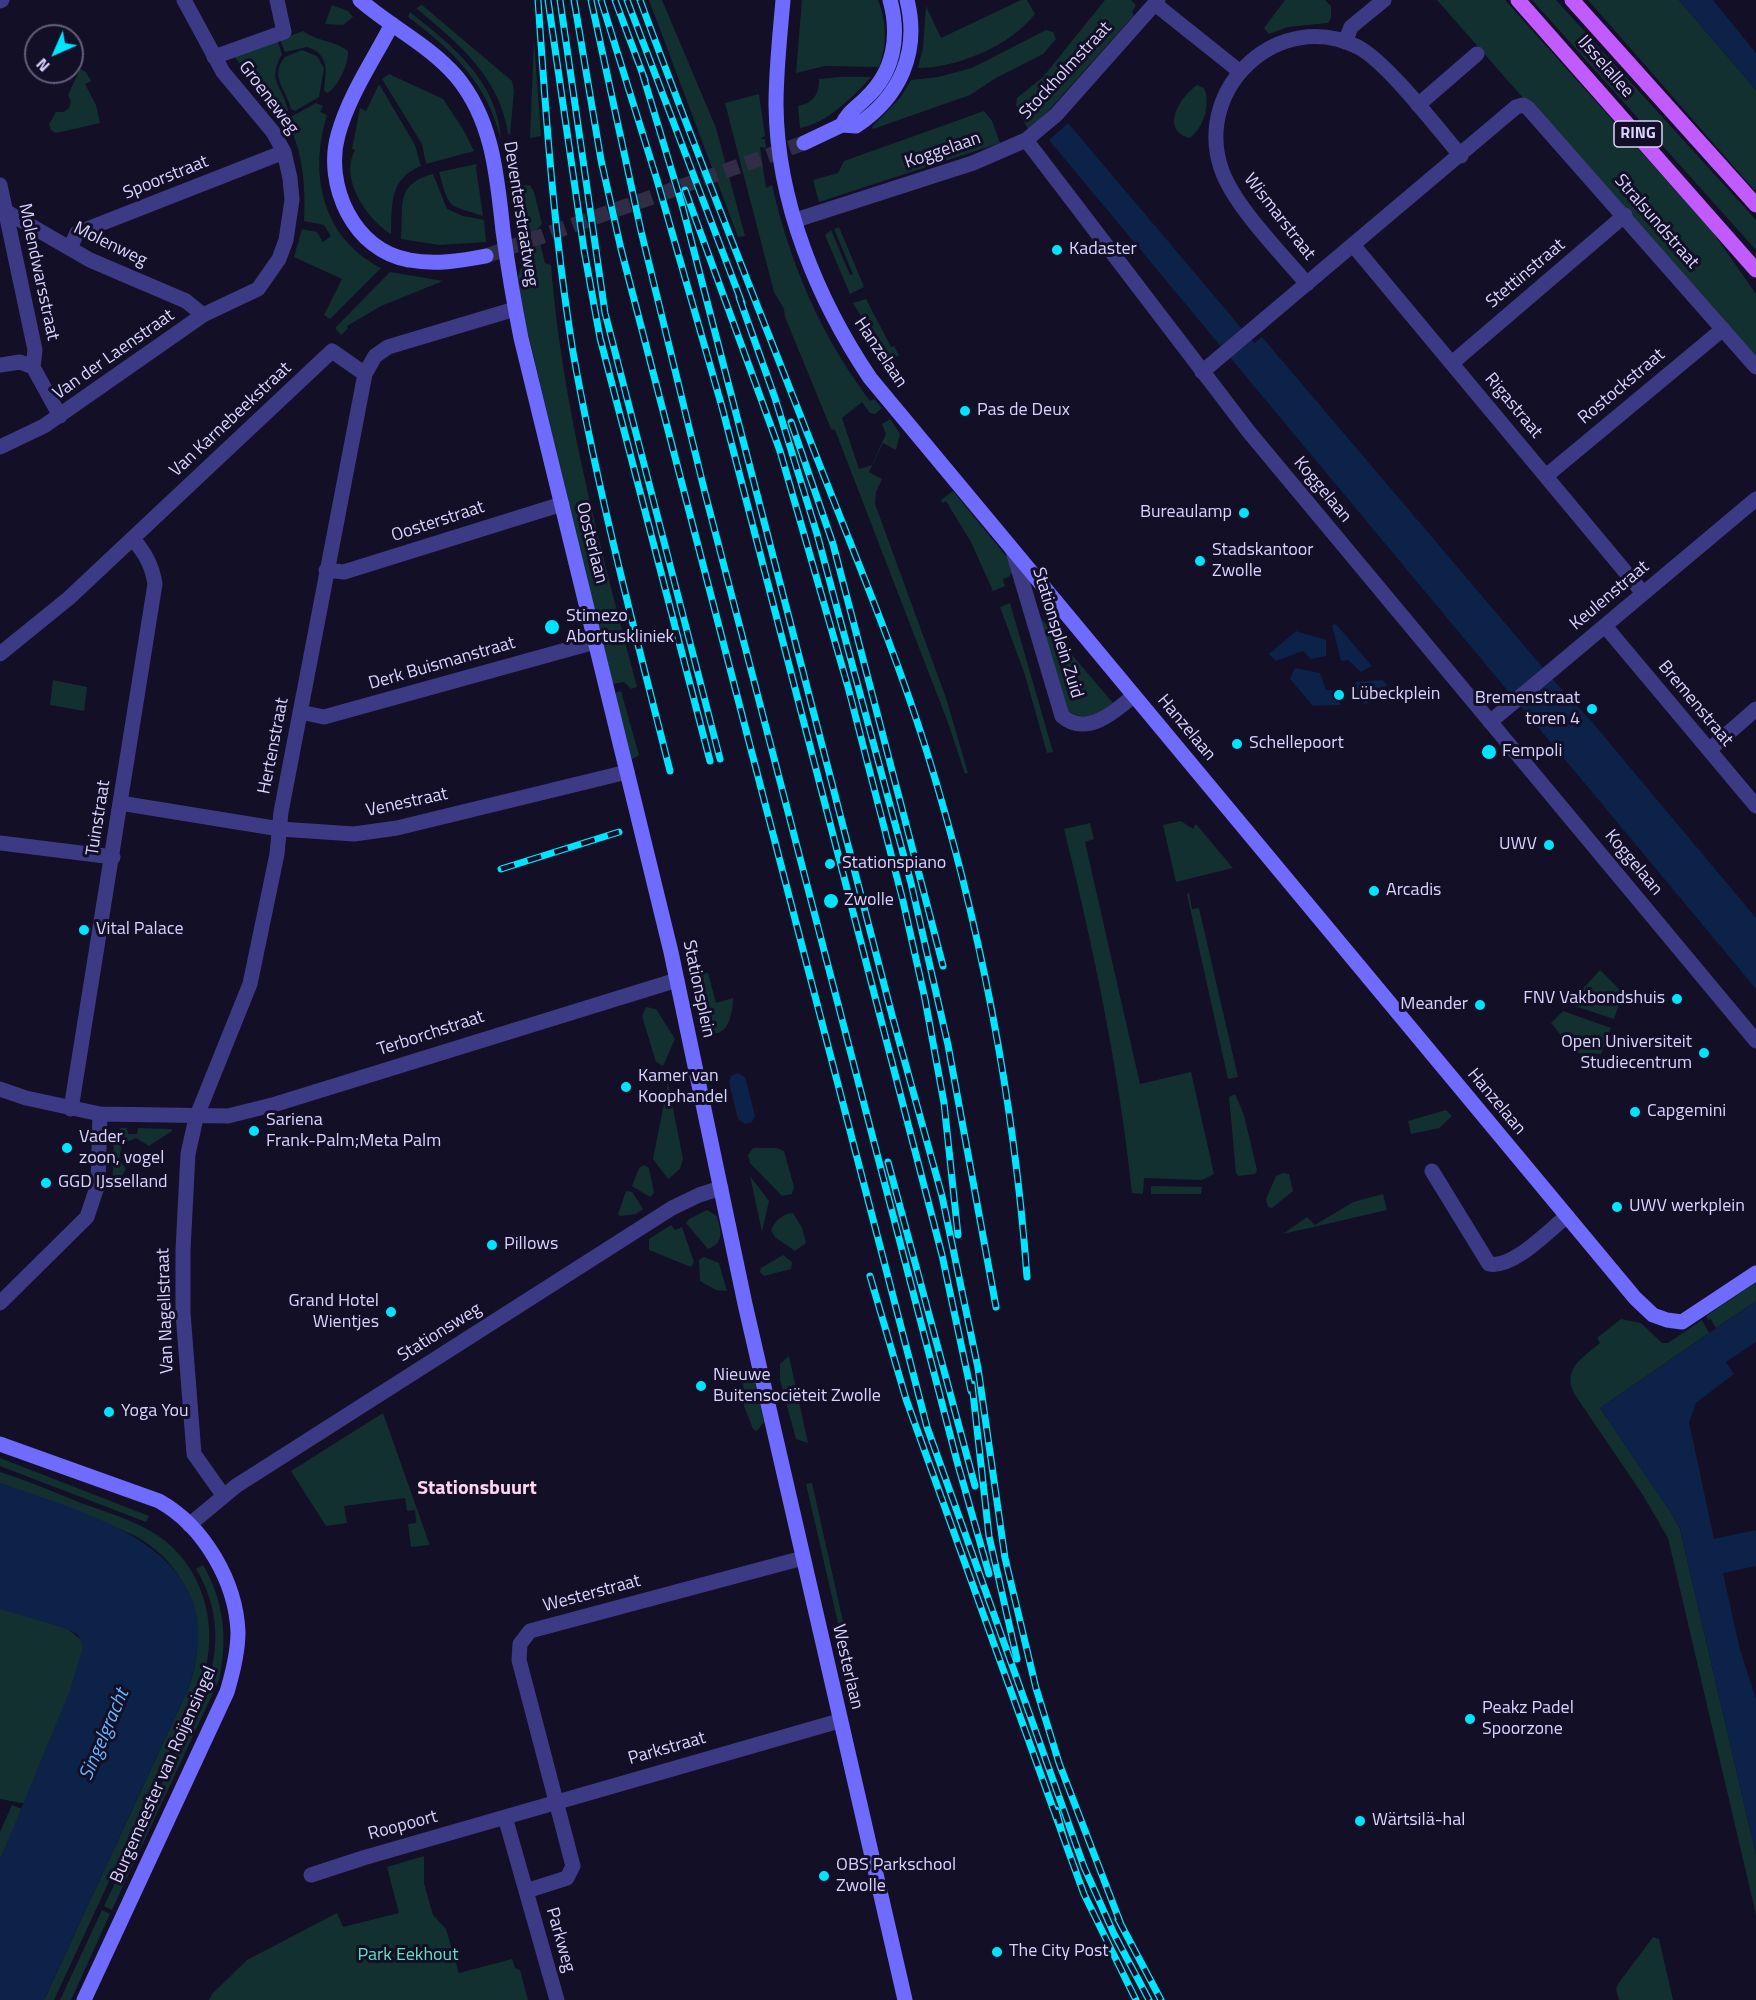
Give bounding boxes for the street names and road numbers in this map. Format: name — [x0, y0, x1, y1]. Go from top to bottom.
street label: Stockholmstraat — [1015, 18, 1117, 124]
street label: IJsselallee — [1572, 32, 1638, 102]
street label: Groeneweg — [233, 57, 303, 139]
road number: RING — [1614, 121, 1662, 147]
street label: Koggelaan — [902, 128, 984, 174]
street label: Deventerstraatweg — [498, 140, 542, 288]
street label: Spoorstraat — [120, 151, 212, 205]
street label: Wismarstraat — [1239, 169, 1319, 265]
street label: Stralsundstraat — [1609, 170, 1703, 274]
street label: Molendwarsstraat — [13, 202, 63, 342]
street label: Molenweg — [70, 218, 150, 272]
street label: Stettinstraat — [1482, 235, 1570, 313]
street label: Van der Laenstraat — [49, 305, 179, 405]
street label: Hanzelaan — [849, 314, 911, 392]
street label: Rostockstraat — [1574, 345, 1670, 429]
street label: Van Karnebeekstraat — [166, 358, 296, 482]
street label: Rigastraat — [1479, 369, 1547, 443]
street label: Koggelaan — [1288, 453, 1356, 527]
street label: Oosterstraat — [389, 497, 487, 547]
street label: Oosterlaan — [570, 500, 612, 586]
street label: Keulenstraat — [1566, 557, 1654, 635]
street label: Stationsplein Zuid — [1027, 565, 1087, 701]
street label: Derk Buismanstraat — [366, 633, 518, 695]
street label: Bremenstraat — [1653, 657, 1737, 751]
street label: Hanzelaan — [1152, 690, 1220, 766]
street label: Hertenstraat — [254, 696, 294, 796]
street label: Tuinstraat — [82, 779, 116, 857]
street label: Venestraat — [364, 784, 450, 822]
street label: Koggelaan — [1599, 826, 1667, 900]
street label: Stationsplein — [677, 938, 719, 1040]
street label: Terborchstraat — [375, 1007, 487, 1061]
street label: Hanzelaan — [1462, 1064, 1530, 1140]
street label: Van Nagellstraat — [153, 1248, 179, 1374]
street label: Stationsweg — [394, 1299, 486, 1367]
street label: Westerstraat — [541, 1571, 643, 1617]
street label: Westerlaan — [827, 1622, 867, 1712]
street label: Burgemeester van Roijensingel — [106, 1663, 222, 1887]
street label: Parkstraat — [626, 1728, 708, 1770]
street label: Roopoort — [366, 1806, 440, 1846]
street label: Parkweg — [540, 1905, 580, 1975]

